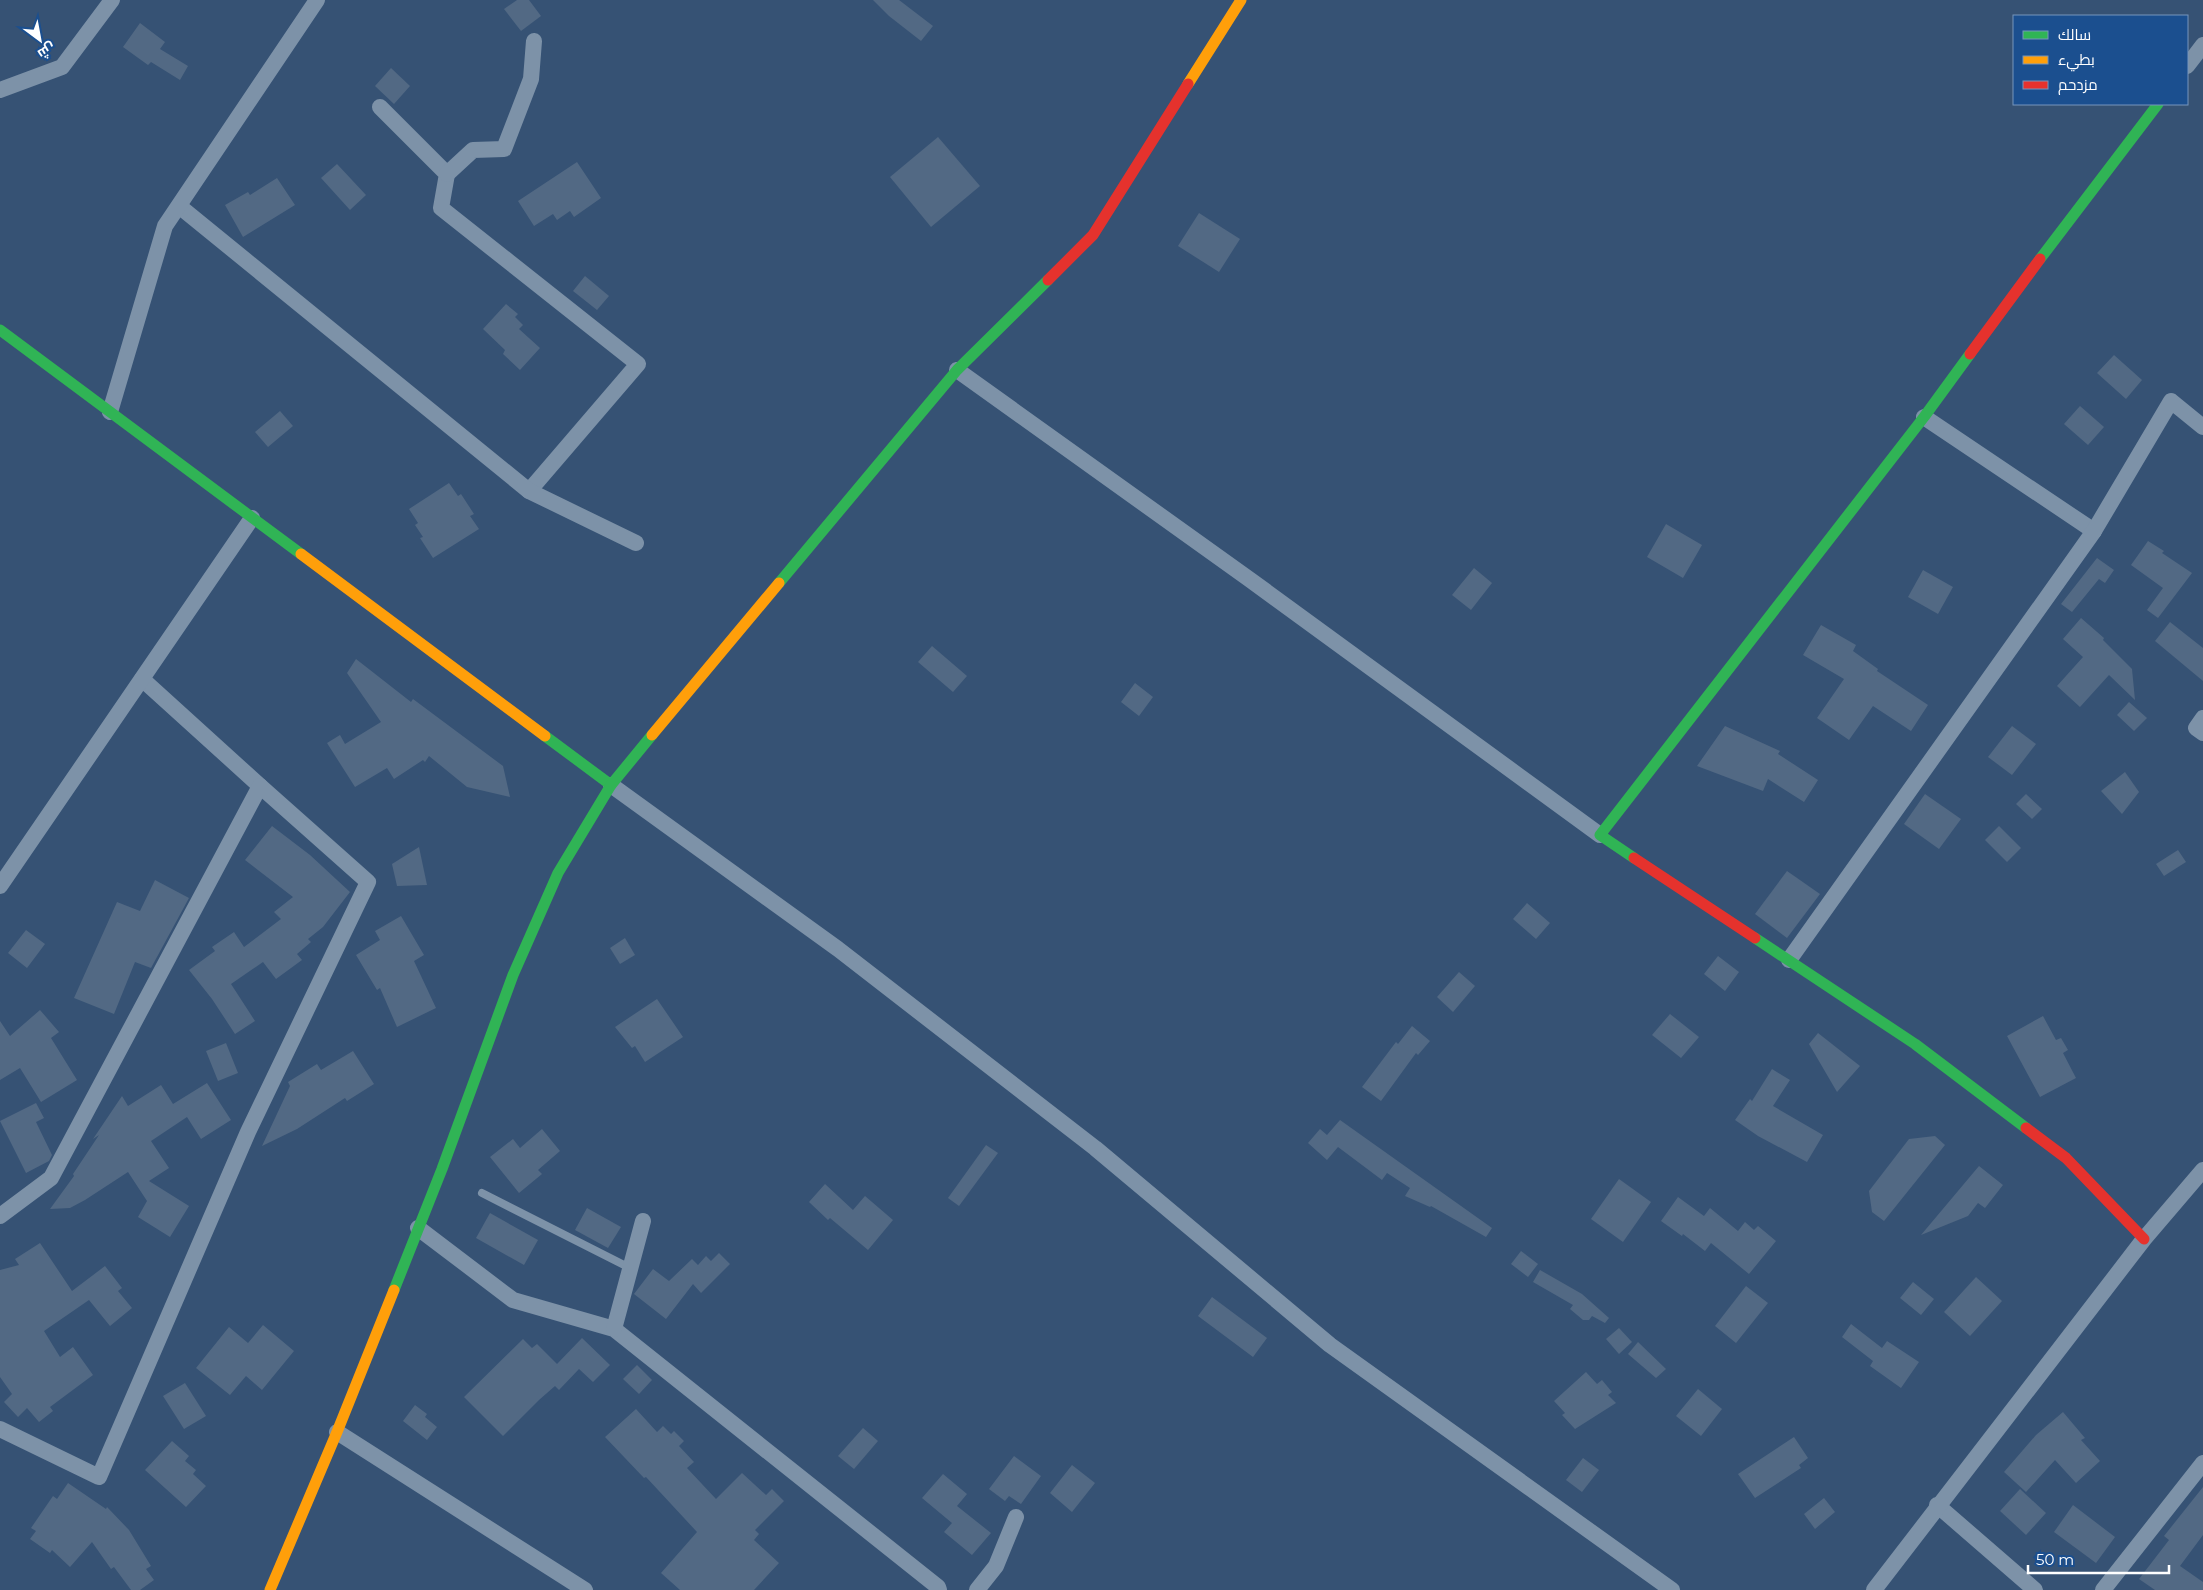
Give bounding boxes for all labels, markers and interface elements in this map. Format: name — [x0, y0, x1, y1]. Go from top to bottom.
north arrow — [15, 15, 65, 65]
legend — [2013, 15, 2188, 105]
text: سالك — [2058, 25, 2091, 44]
text: ش — [34, 39, 59, 63]
text: بطيء — [2058, 50, 2095, 72]
text: مزدحم — [2058, 75, 2098, 95]
scale bar — [2028, 1542, 2169, 1574]
text: 50 m — [2036, 1550, 2074, 1569]

